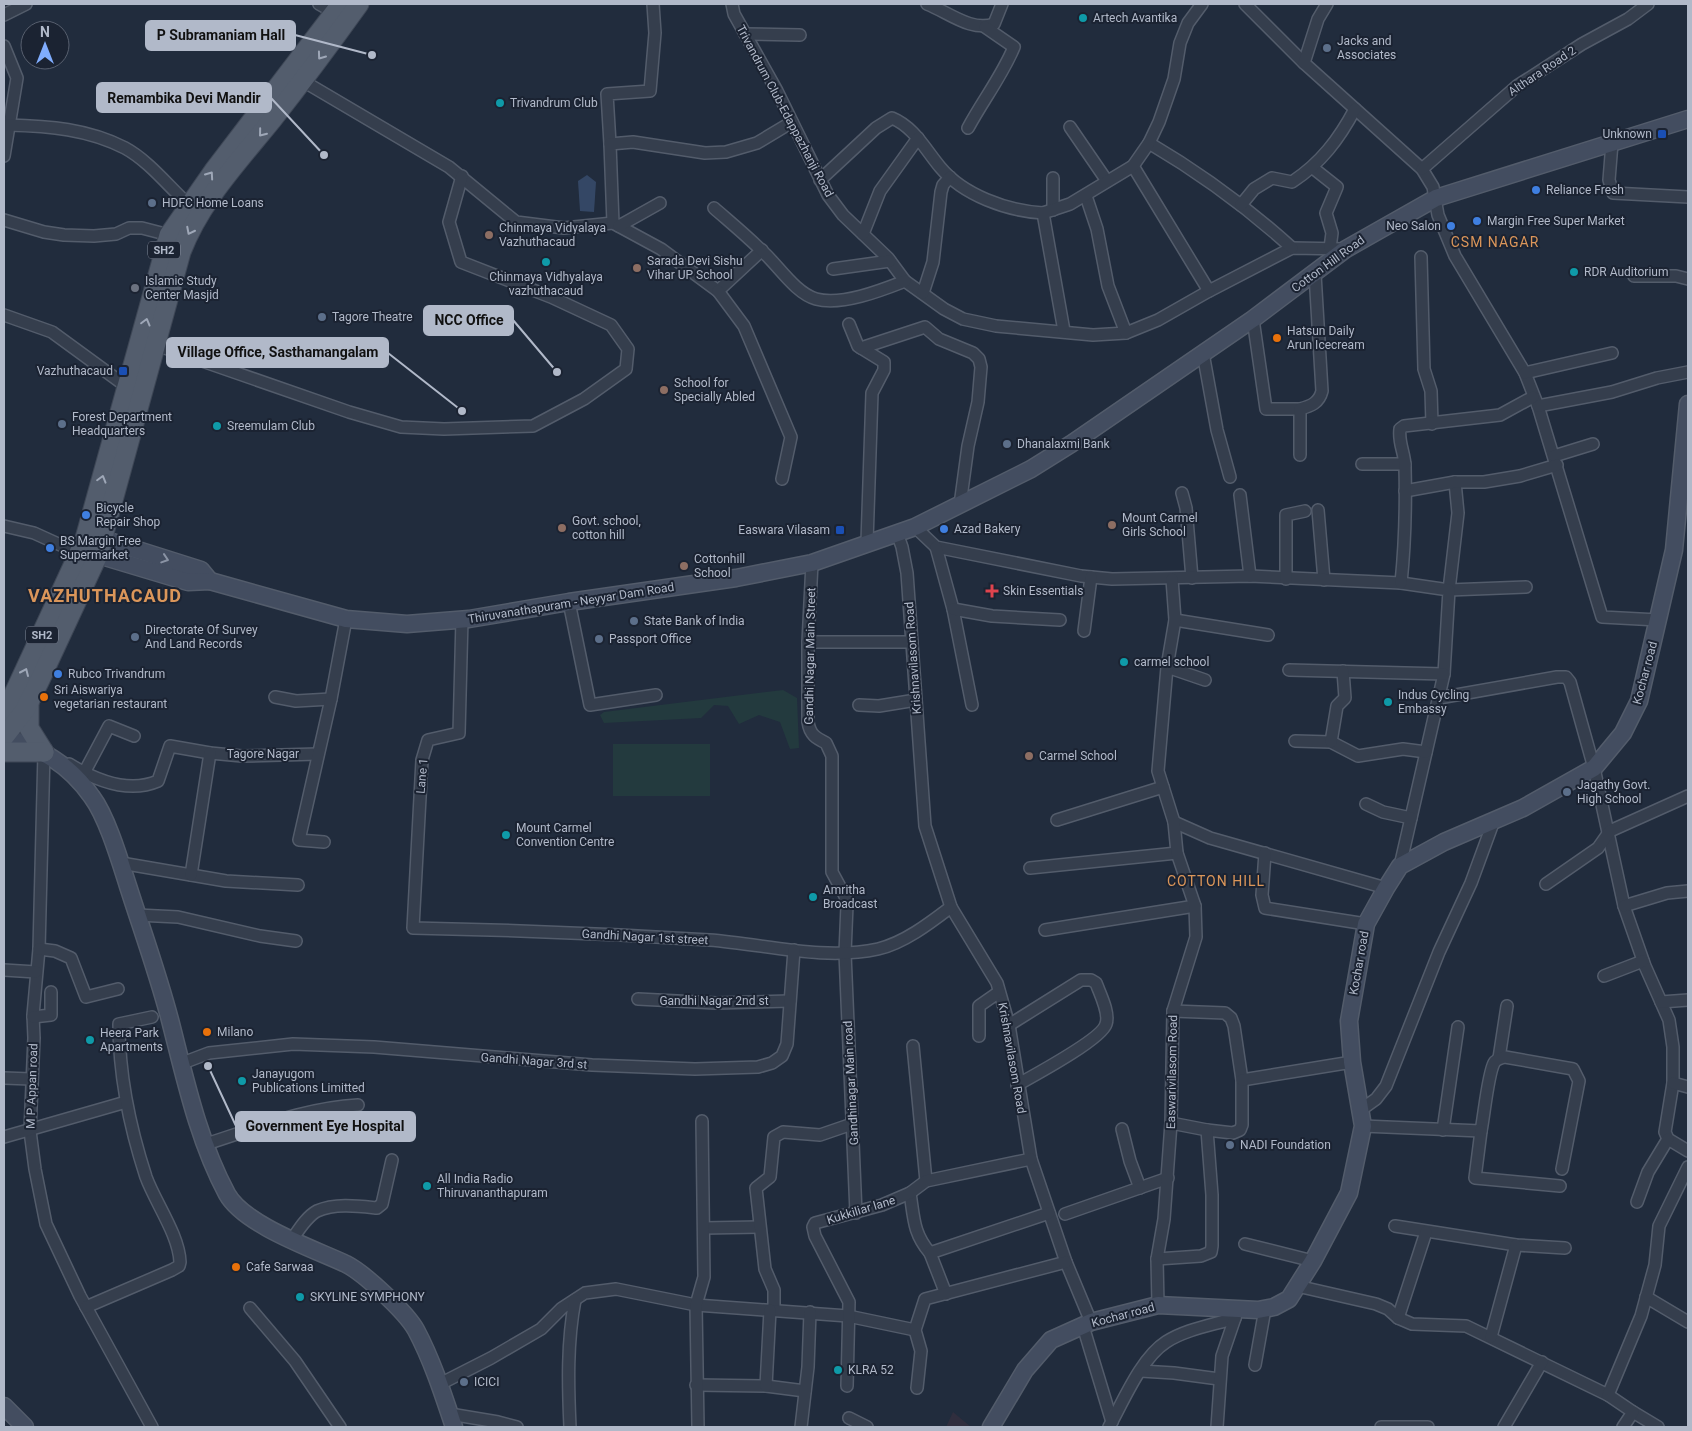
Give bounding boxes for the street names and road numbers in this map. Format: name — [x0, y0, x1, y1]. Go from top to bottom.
street label: Trivandrum Club-Edappazhanji Road — [734, 23, 836, 199]
street label: Althara Road 2 — [1506, 43, 1579, 99]
street label: Cotton Hill Road — [1289, 233, 1367, 295]
road number: SH2 — [148, 242, 180, 258]
street label: Thiruvanathapuram - Neyyar Dam Road — [467, 580, 675, 626]
street label: Gandhi Nagar Main Street — [802, 587, 818, 725]
street label: Krishnavilasom Road — [902, 601, 924, 715]
road number: SH2 — [26, 626, 58, 644]
street label: Kochar road — [1630, 640, 1660, 706]
street label: Tagore Nagar — [227, 747, 299, 761]
street label: Lane 1 — [413, 758, 431, 794]
street label: Gandhi Nagar 1st street — [581, 927, 709, 947]
street label: Kochar road — [1346, 930, 1372, 996]
street label: Gandhi Nagar 2nd st — [659, 994, 769, 1008]
street label: Krishnavilasom Road — [995, 1001, 1029, 1115]
street label: Easwarivilasom Road — [1164, 1015, 1180, 1129]
street label: Gandhinagar Main road — [841, 1020, 861, 1146]
street label: M P Appan road — [24, 1043, 40, 1129]
street label: Gandhi Nagar 3rd st — [480, 1050, 588, 1072]
street label: Kukkiliar lane — [825, 1193, 897, 1227]
street label: Kochar road — [1090, 1300, 1156, 1330]

